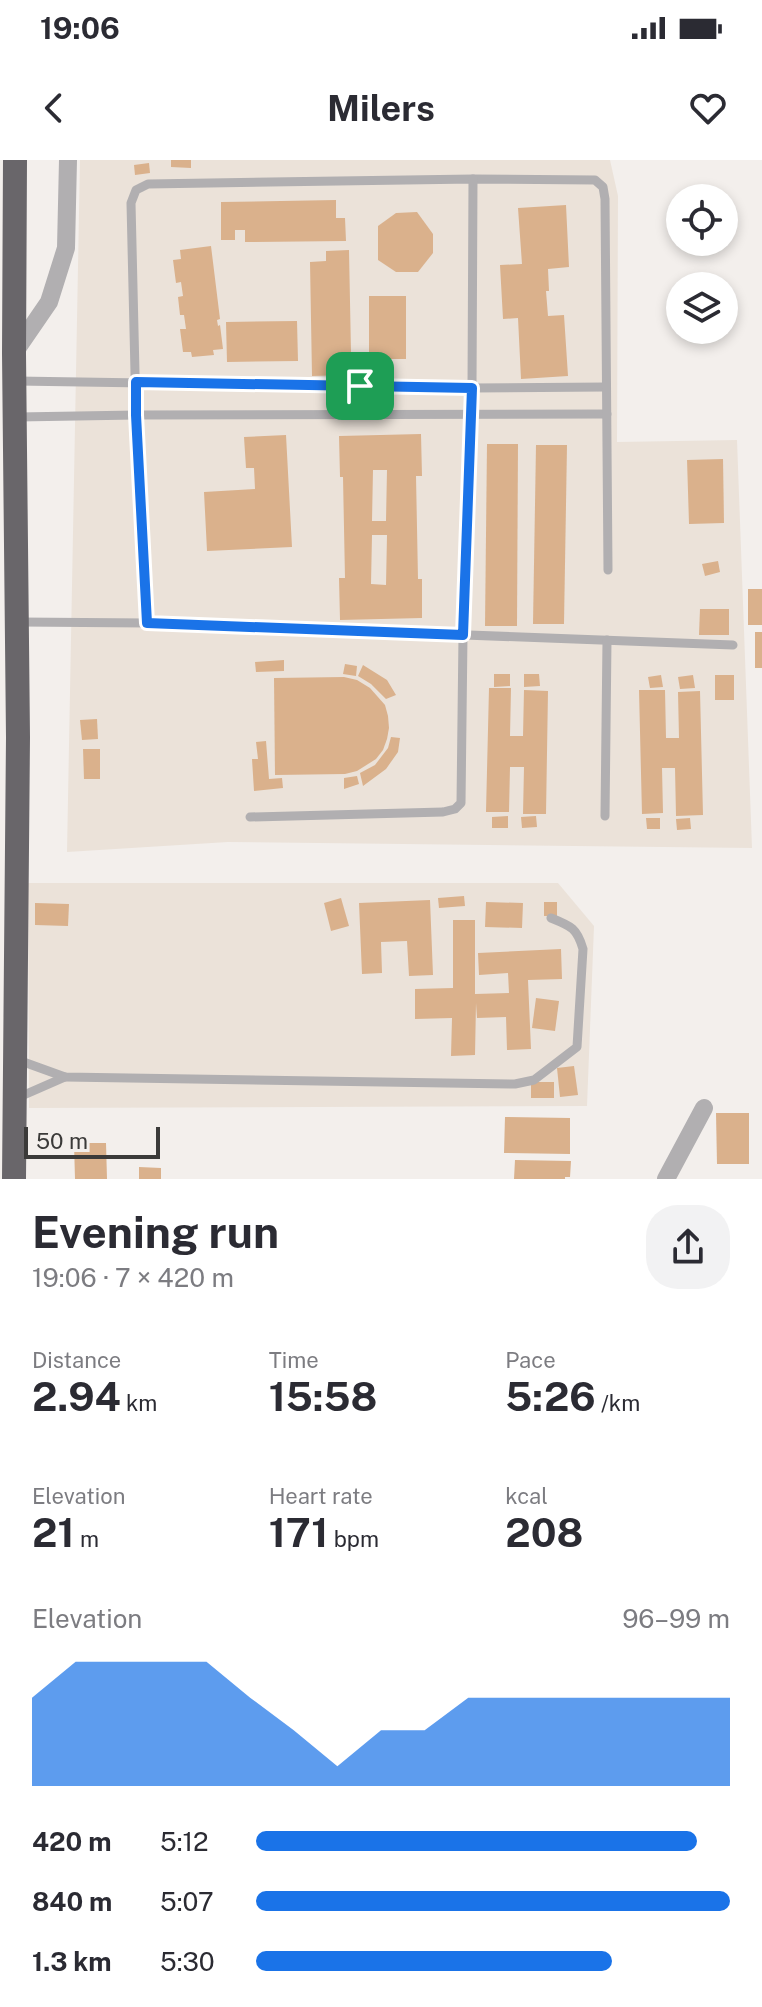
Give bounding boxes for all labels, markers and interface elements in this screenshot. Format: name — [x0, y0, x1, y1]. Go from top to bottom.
text: 19:06 — [40, 10, 120, 46]
icon: back — [32, 86, 76, 130]
icon: heart — [686, 86, 730, 130]
text: Milers — [327, 87, 435, 129]
map controls — [666, 184, 738, 344]
button: locate — [666, 184, 738, 256]
button: layers — [666, 272, 738, 344]
pin — [326, 352, 394, 420]
icon: arrive — [338, 364, 382, 408]
scale bar — [24, 1123, 160, 1159]
text: 50 m — [36, 1128, 88, 1154]
button: share — [646, 1205, 730, 1289]
text: Evening run — [32, 1206, 279, 1258]
text: 19:06 · 7 × 420 m — [32, 1262, 234, 1293]
text: Distance — [32, 1347, 121, 1373]
text: Time — [269, 1347, 319, 1373]
text: Pace — [505, 1347, 556, 1373]
text: 2.94 — [32, 1373, 121, 1420]
text: 15:58 — [269, 1373, 377, 1420]
text: 5:26 — [505, 1373, 596, 1420]
text: km — [121, 1390, 157, 1416]
text: /km — [596, 1390, 640, 1416]
text: Elevation — [32, 1483, 125, 1509]
text: Heart rate — [269, 1483, 373, 1509]
text: kcal — [505, 1483, 548, 1509]
text: 21 — [32, 1509, 75, 1556]
text: 171 — [269, 1509, 328, 1556]
text: 208 — [505, 1509, 583, 1556]
text: m — [75, 1526, 99, 1552]
text: bpm — [328, 1526, 379, 1552]
text: Elevation — [32, 1603, 142, 1634]
text: 96–99 m — [622, 1603, 730, 1634]
text: 420 m — [32, 1826, 111, 1857]
text: 5:12 — [160, 1826, 209, 1857]
text: 840 m — [32, 1886, 112, 1917]
text: 5:07 — [160, 1886, 214, 1917]
text: 1.3 km — [32, 1946, 112, 1977]
text: 5:30 — [160, 1946, 215, 1977]

